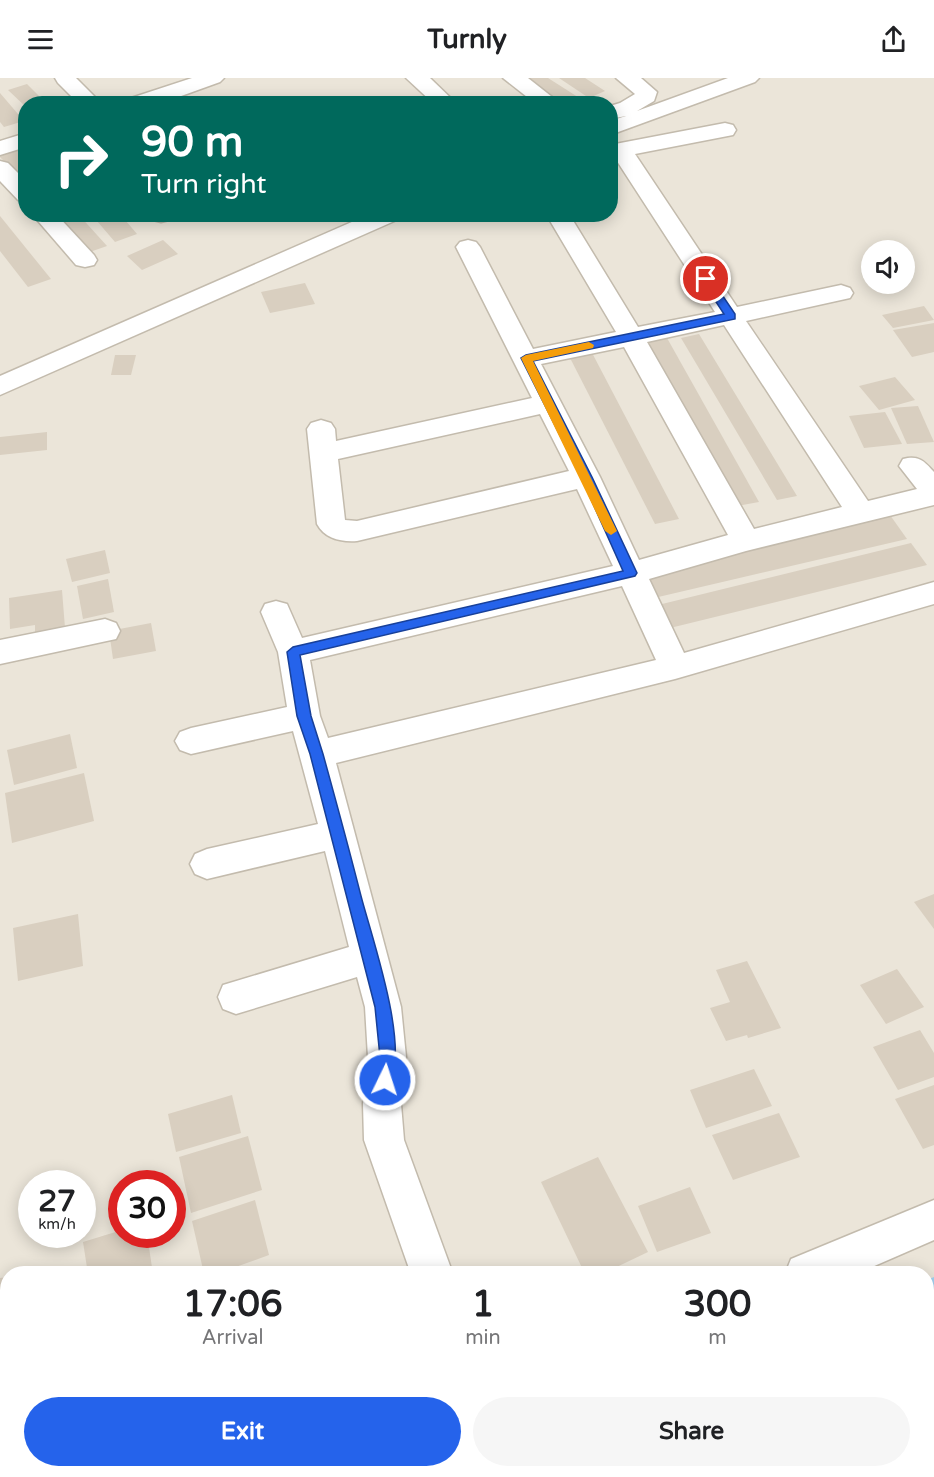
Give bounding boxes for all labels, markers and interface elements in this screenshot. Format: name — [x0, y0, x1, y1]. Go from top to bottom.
icon: menu — [24, 23, 57, 56]
text: Turnly — [427, 23, 507, 56]
icon: share — [877, 23, 910, 56]
text: 90 m — [141, 117, 243, 168]
icon: right — [42, 120, 120, 198]
text: Turn right — [141, 168, 267, 201]
map controls — [861, 240, 915, 294]
button: sound — [861, 240, 915, 294]
pin — [680, 253, 731, 304]
icon: arrive — [689, 262, 722, 295]
position arrow — [353, 1048, 417, 1112]
speed limit sign: 30 — [108, 1170, 186, 1248]
text: 27 — [38, 1183, 76, 1220]
text: km/h — [38, 1215, 76, 1233]
text: 17:06 — [183, 1283, 283, 1326]
text: 1 — [472, 1283, 494, 1326]
text: 300 — [683, 1283, 751, 1326]
text: Arrival — [202, 1326, 264, 1350]
text: min — [465, 1326, 501, 1350]
text: m — [708, 1326, 727, 1350]
button: Exit — [24, 1397, 461, 1466]
button: Share — [473, 1397, 910, 1466]

